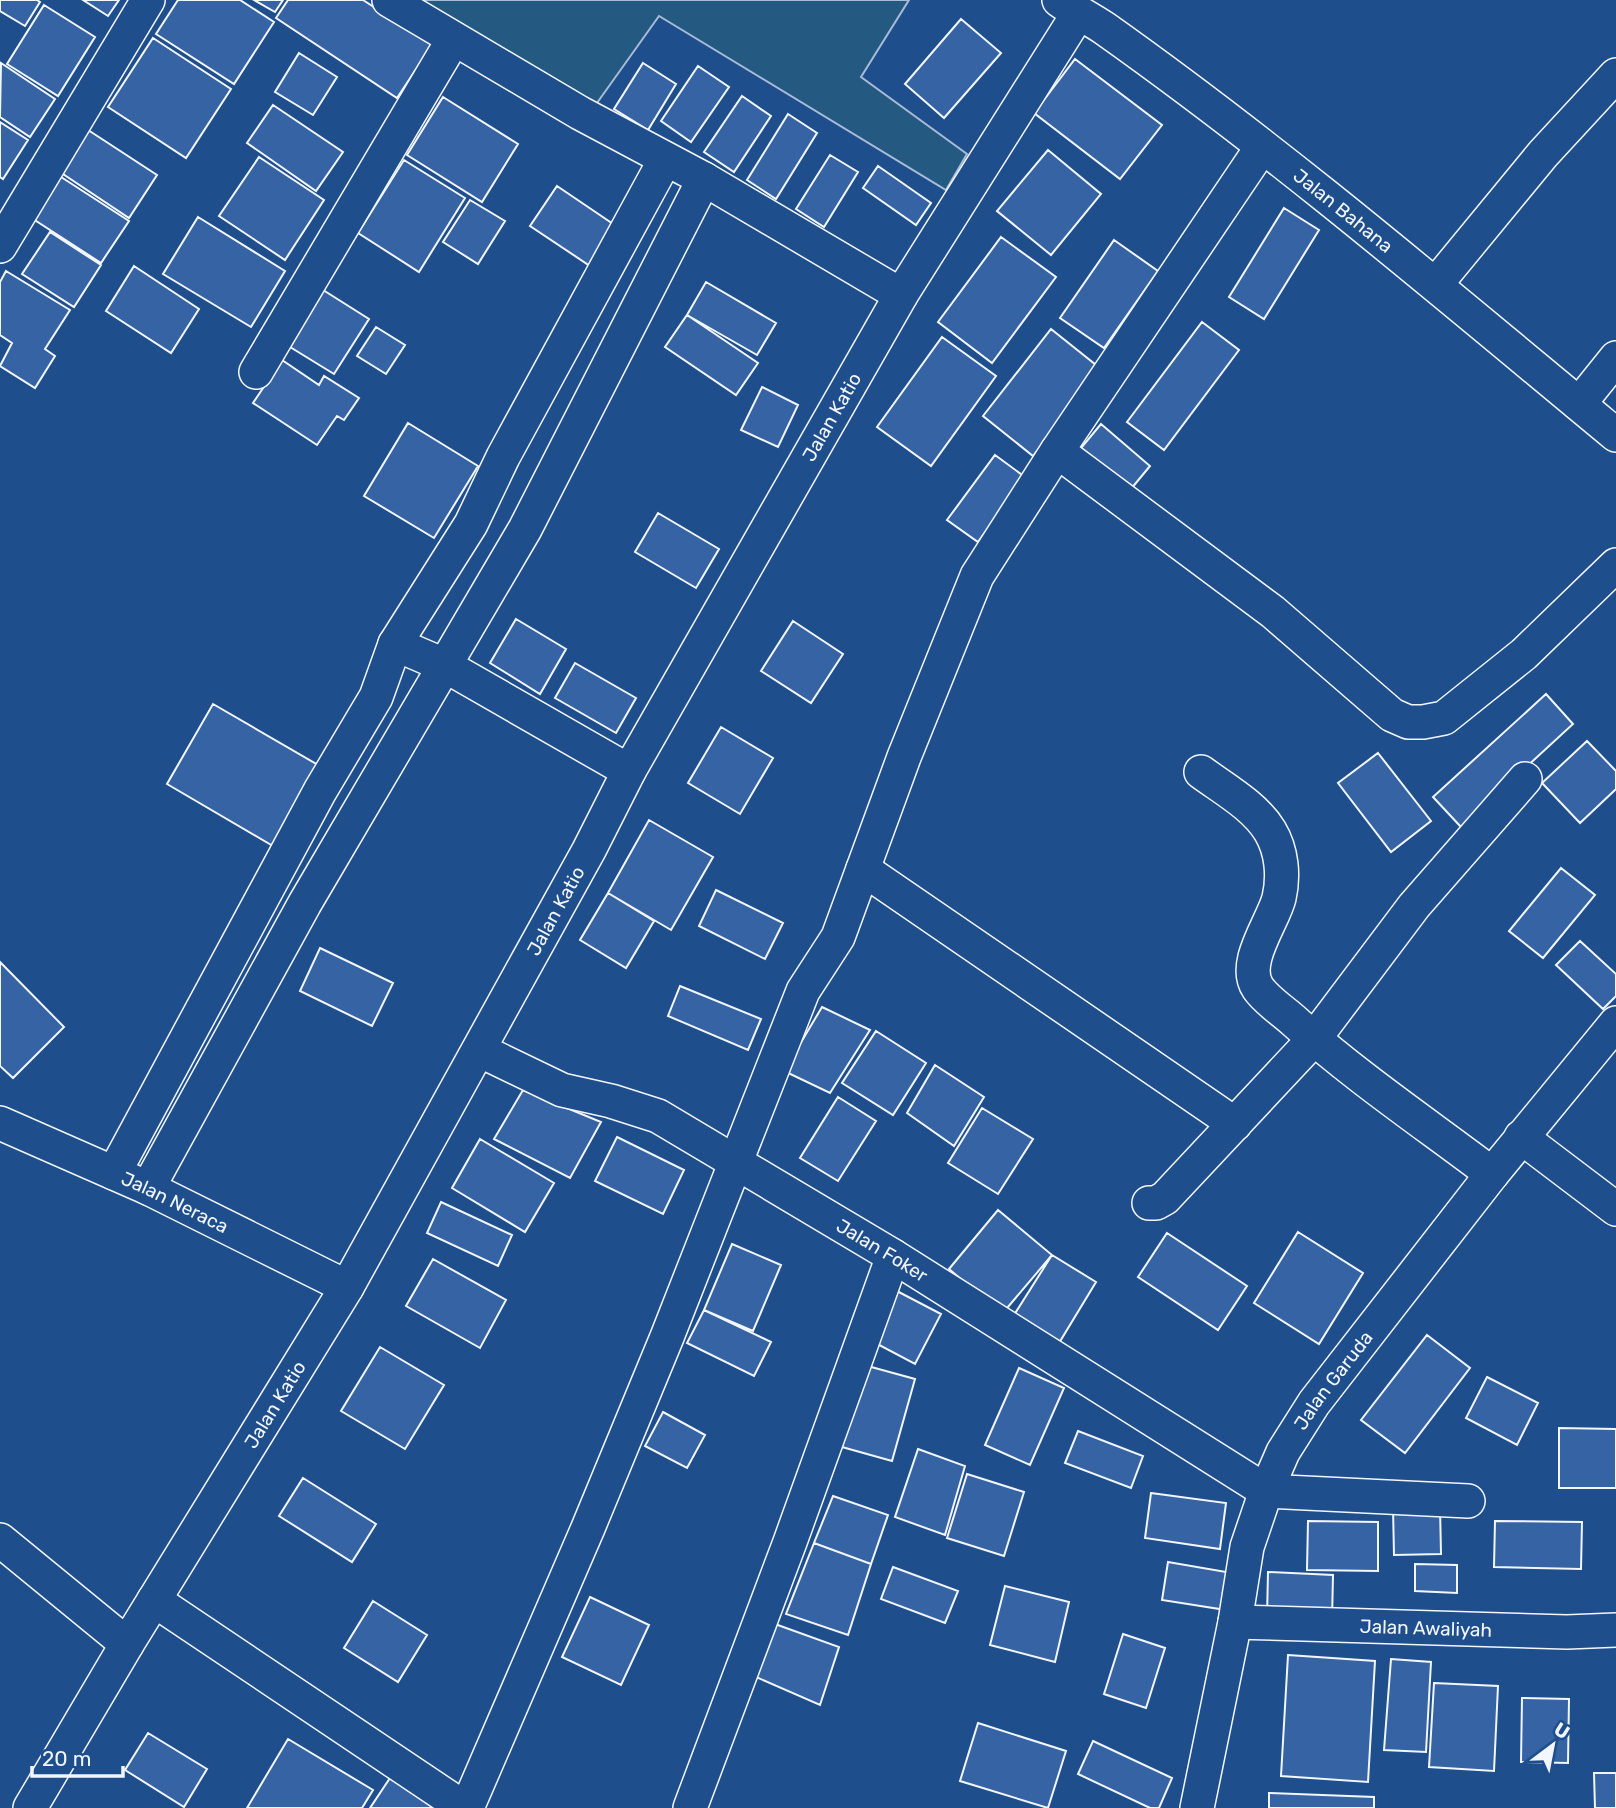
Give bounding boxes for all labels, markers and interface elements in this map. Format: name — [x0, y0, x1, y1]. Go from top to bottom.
street label: Jalan Bahana — [1289, 163, 1398, 257]
street label: Jalan Katio — [797, 368, 866, 465]
street label: Jalan Katio — [521, 862, 589, 959]
street label: Jalan Neraca — [118, 1166, 232, 1238]
street label: Jalan Foker — [832, 1214, 933, 1287]
street label: Jalan Garuda — [1289, 1326, 1377, 1434]
street label: Jalan Katio — [239, 1356, 310, 1452]
street label: Jalan Awaliyah — [1359, 1614, 1492, 1641]
north arrow — [1518, 1710, 1588, 1780]
text: U — [1550, 1718, 1574, 1744]
scale bar — [32, 1734, 122, 1778]
text: 20 m — [42, 1746, 91, 1771]

